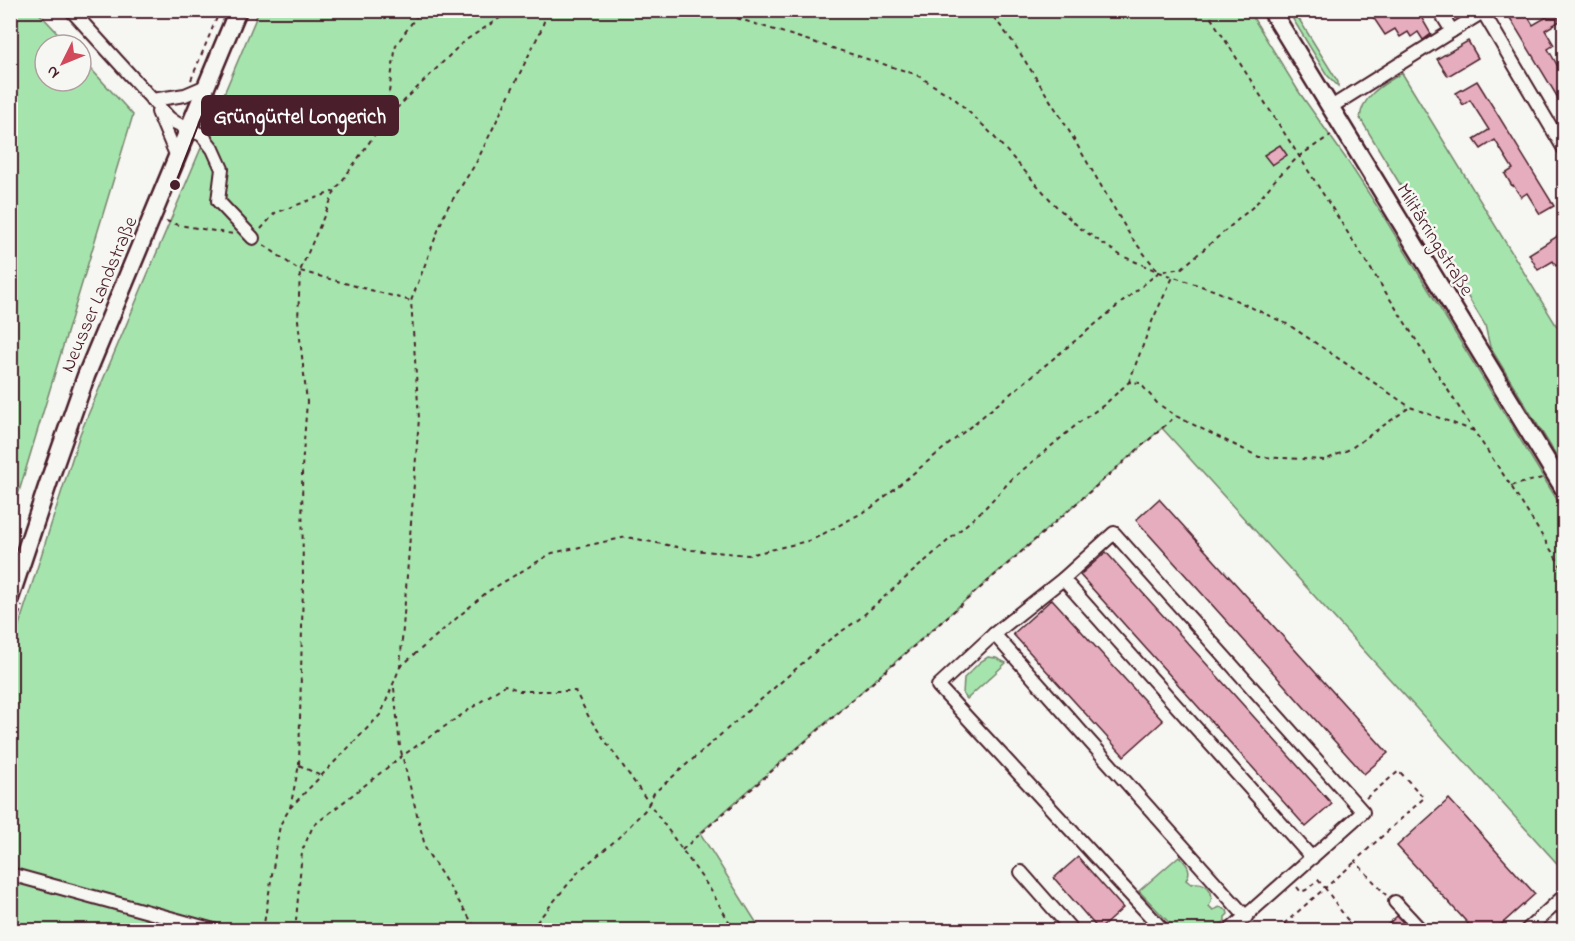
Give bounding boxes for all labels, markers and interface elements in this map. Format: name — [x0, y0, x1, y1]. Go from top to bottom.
north arrow — [33, 33, 93, 93]
text: N — [41, 60, 66, 84]
callout: Grüngürtel Longerich — [202, 96, 398, 135]
text: Grüngürtel Longerich — [214, 103, 386, 135]
street label: Militärringstraße — [1387, 178, 1480, 303]
street label: Neusser Landstraße — [54, 212, 146, 377]

